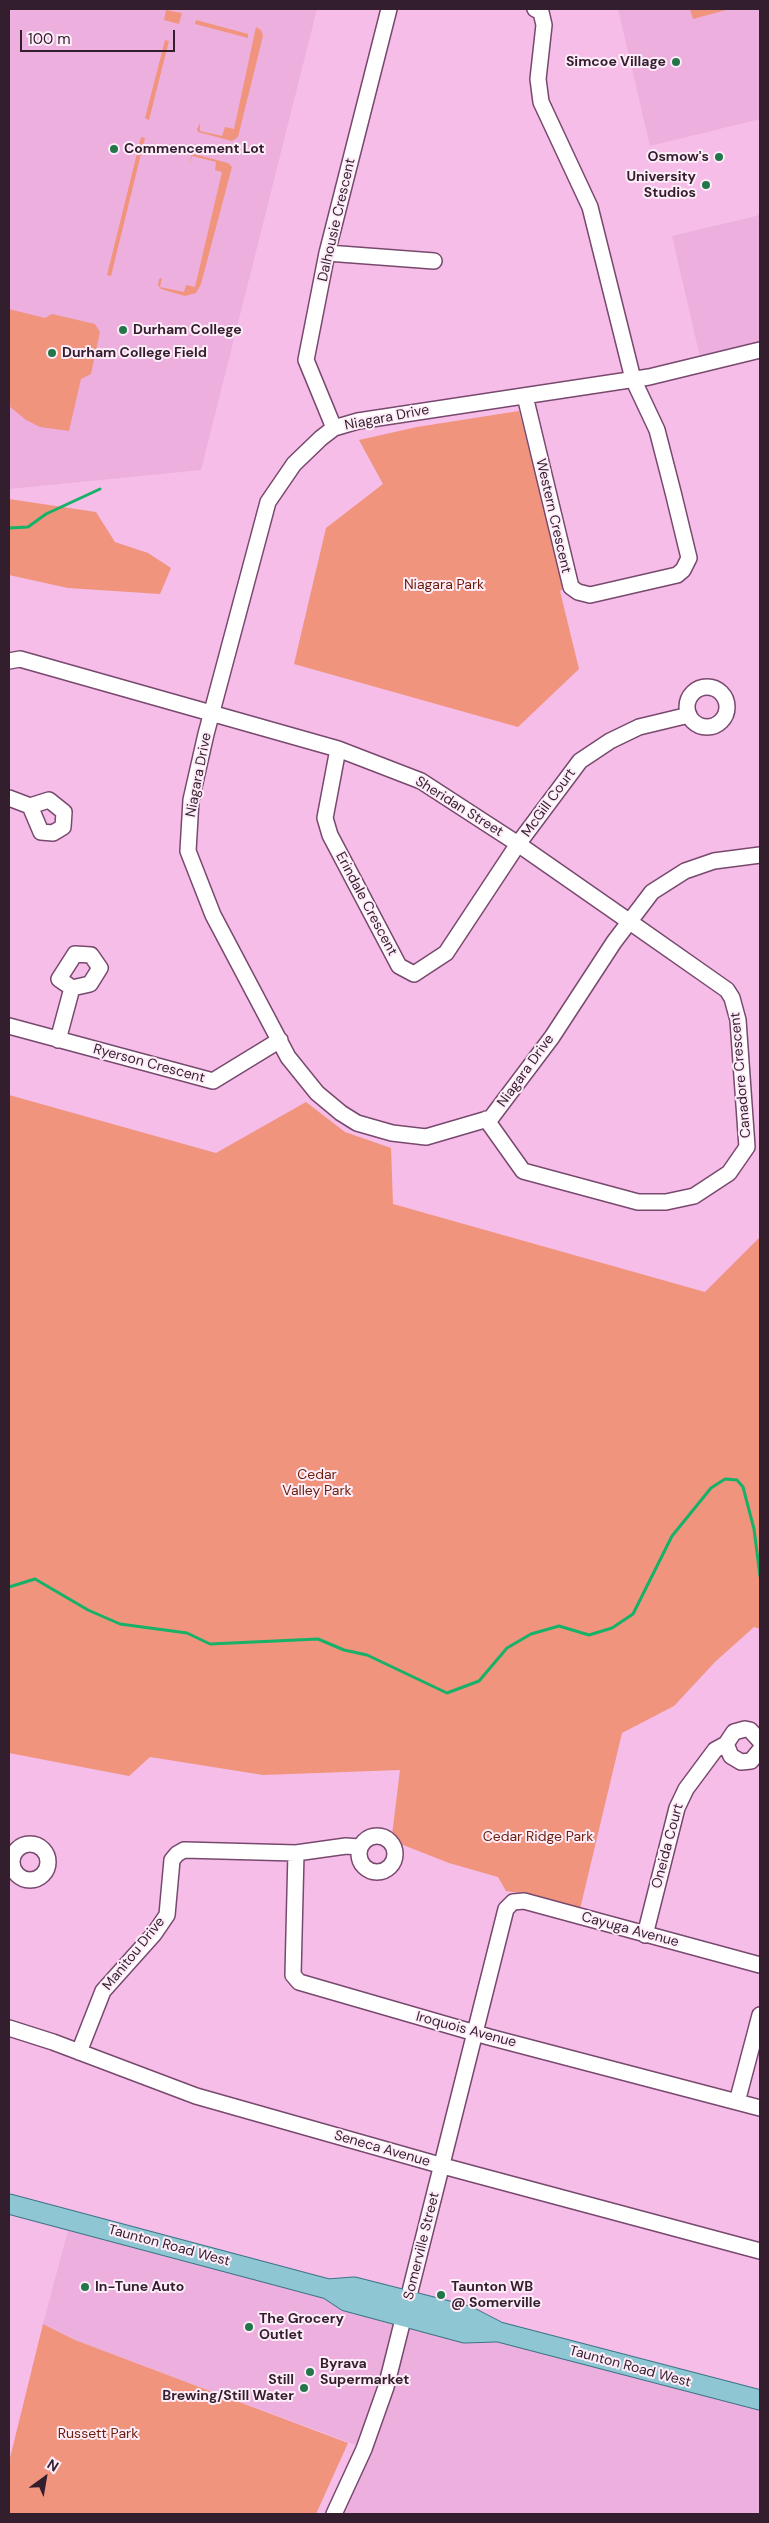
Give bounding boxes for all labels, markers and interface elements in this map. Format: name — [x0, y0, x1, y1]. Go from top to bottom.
scale bar — [22, 20, 178, 52]
text: 100 m — [28, 29, 71, 49]
place label: Simcoe Village — [566, 54, 666, 70]
marker: Simcoe Village — [670, 56, 682, 68]
place label: Commencement Lot — [124, 141, 265, 157]
marker: Commencement Lot — [108, 143, 120, 155]
place label: Osmow's — [647, 149, 709, 165]
marker: Osmow's — [713, 151, 725, 163]
street label: Dalhousie Crescent — [315, 157, 359, 283]
place label: University Studios — [626, 169, 696, 202]
marker: University Studios — [700, 179, 712, 191]
place label: Durham College — [133, 322, 242, 338]
marker: Durham College — [117, 324, 129, 336]
place label: Durham College Field — [62, 345, 207, 361]
marker: Durham College Field — [46, 347, 58, 359]
street label: Niagara Drive — [343, 402, 431, 434]
street label: Western Crescent — [532, 457, 574, 575]
park label: Niagara Park — [404, 577, 484, 593]
street label: Niagara Drive — [183, 731, 215, 819]
street label: McGill Court — [518, 765, 580, 841]
street label: Sheridan Street — [412, 773, 506, 841]
street label: Erindale Crescent — [332, 849, 400, 959]
street label: Canadore Crescent — [727, 1011, 755, 1139]
street label: Niagara Drive — [494, 1031, 558, 1111]
street label: Ryerson Crescent — [91, 1041, 207, 1087]
park label: Cedar Valley Park — [282, 1467, 352, 1500]
street label: Oneida Court — [649, 1802, 687, 1890]
park label: Cedar Ridge Park — [483, 1829, 593, 1845]
street label: Cayuga Avenue — [580, 1909, 680, 1951]
street label: Manitou Drive — [99, 1914, 169, 1994]
street label: Iroquois Avenue — [414, 2009, 518, 2051]
street label: Seneca Avenue — [332, 2127, 432, 2171]
street label: Somerville Street — [401, 2190, 443, 2302]
street label: Taunton Road West — [106, 2222, 232, 2270]
place label: In-Tune Auto — [95, 2279, 184, 2295]
place label: Taunton WB @ Somerville — [451, 2279, 541, 2312]
marker: In-Tune Auto — [79, 2281, 91, 2293]
marker: Taunton WB @ Somerville — [435, 2289, 447, 2301]
place label: The Grocery Outlet — [259, 2311, 344, 2344]
marker: The Grocery Outlet — [243, 2321, 255, 2333]
street label: Taunton Road West — [567, 2343, 693, 2391]
place label: Byrava Supermarket — [320, 2356, 409, 2388]
marker: Byrava Supermarket — [304, 2366, 316, 2378]
place label: Still Brewing/Still Water — [162, 2372, 294, 2404]
marker: Still Brewing/Still Water — [298, 2382, 310, 2394]
park label: Russett Park — [58, 2426, 138, 2442]
north arrow — [20, 2453, 70, 2503]
text: N — [44, 2455, 62, 2476]

